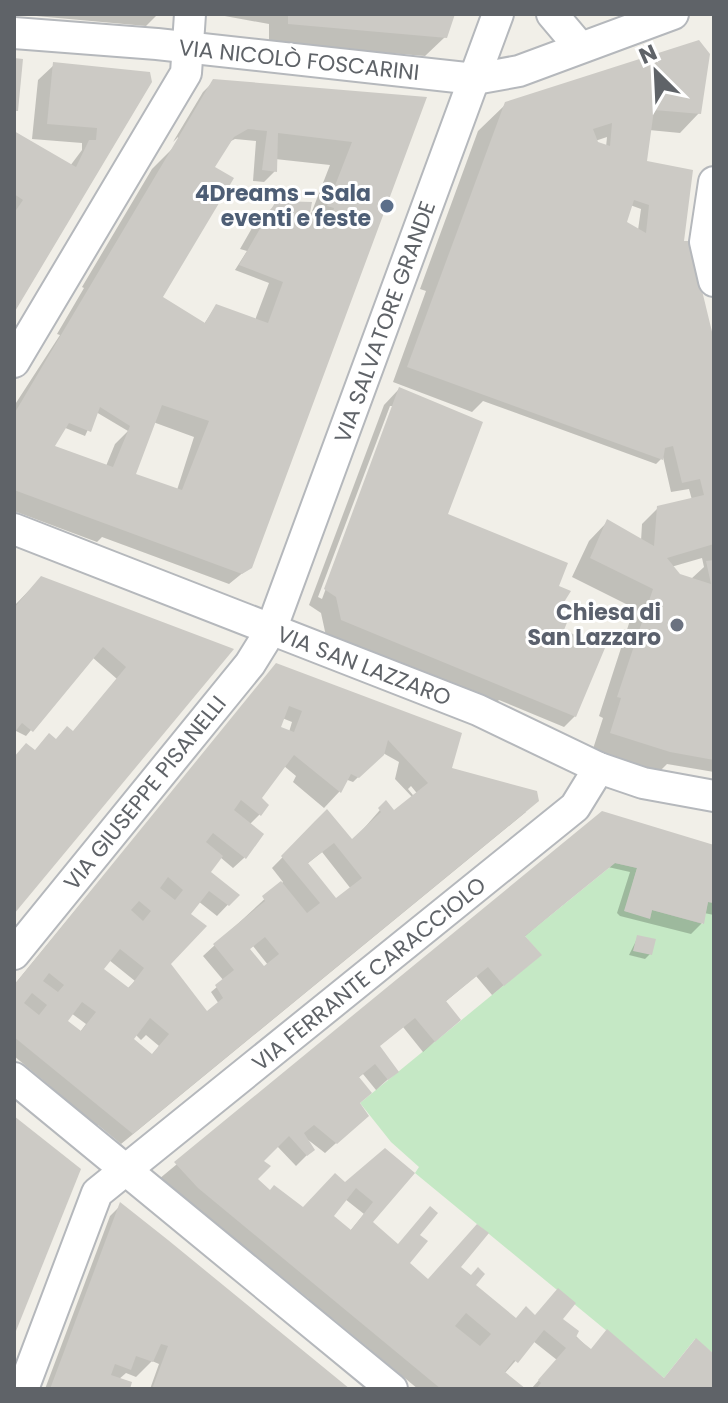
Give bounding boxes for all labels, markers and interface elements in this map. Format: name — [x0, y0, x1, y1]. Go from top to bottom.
street label: VIA NICOLÒ FOSCARINI — [177, 32, 421, 88]
north arrow — [616, 32, 696, 112]
text: N — [634, 37, 662, 72]
place label: 4Dreams - Sala eventi e feste — [195, 178, 371, 234]
street label: VIA SALVATORE GRANDE — [327, 197, 443, 447]
marker: 4Dreams - Sala eventi e feste — [378, 197, 396, 215]
place label: Chiesa di San Lazzaro — [527, 597, 661, 653]
marker: Chiesa di San Lazzaro — [668, 616, 686, 634]
street label: VIA SAN LAZZARO — [273, 619, 455, 713]
street label: VIA GIUSEPPE PISANELLI — [57, 689, 233, 897]
street label: VIA FERRANTE CARACCIOLO — [245, 870, 493, 1078]

